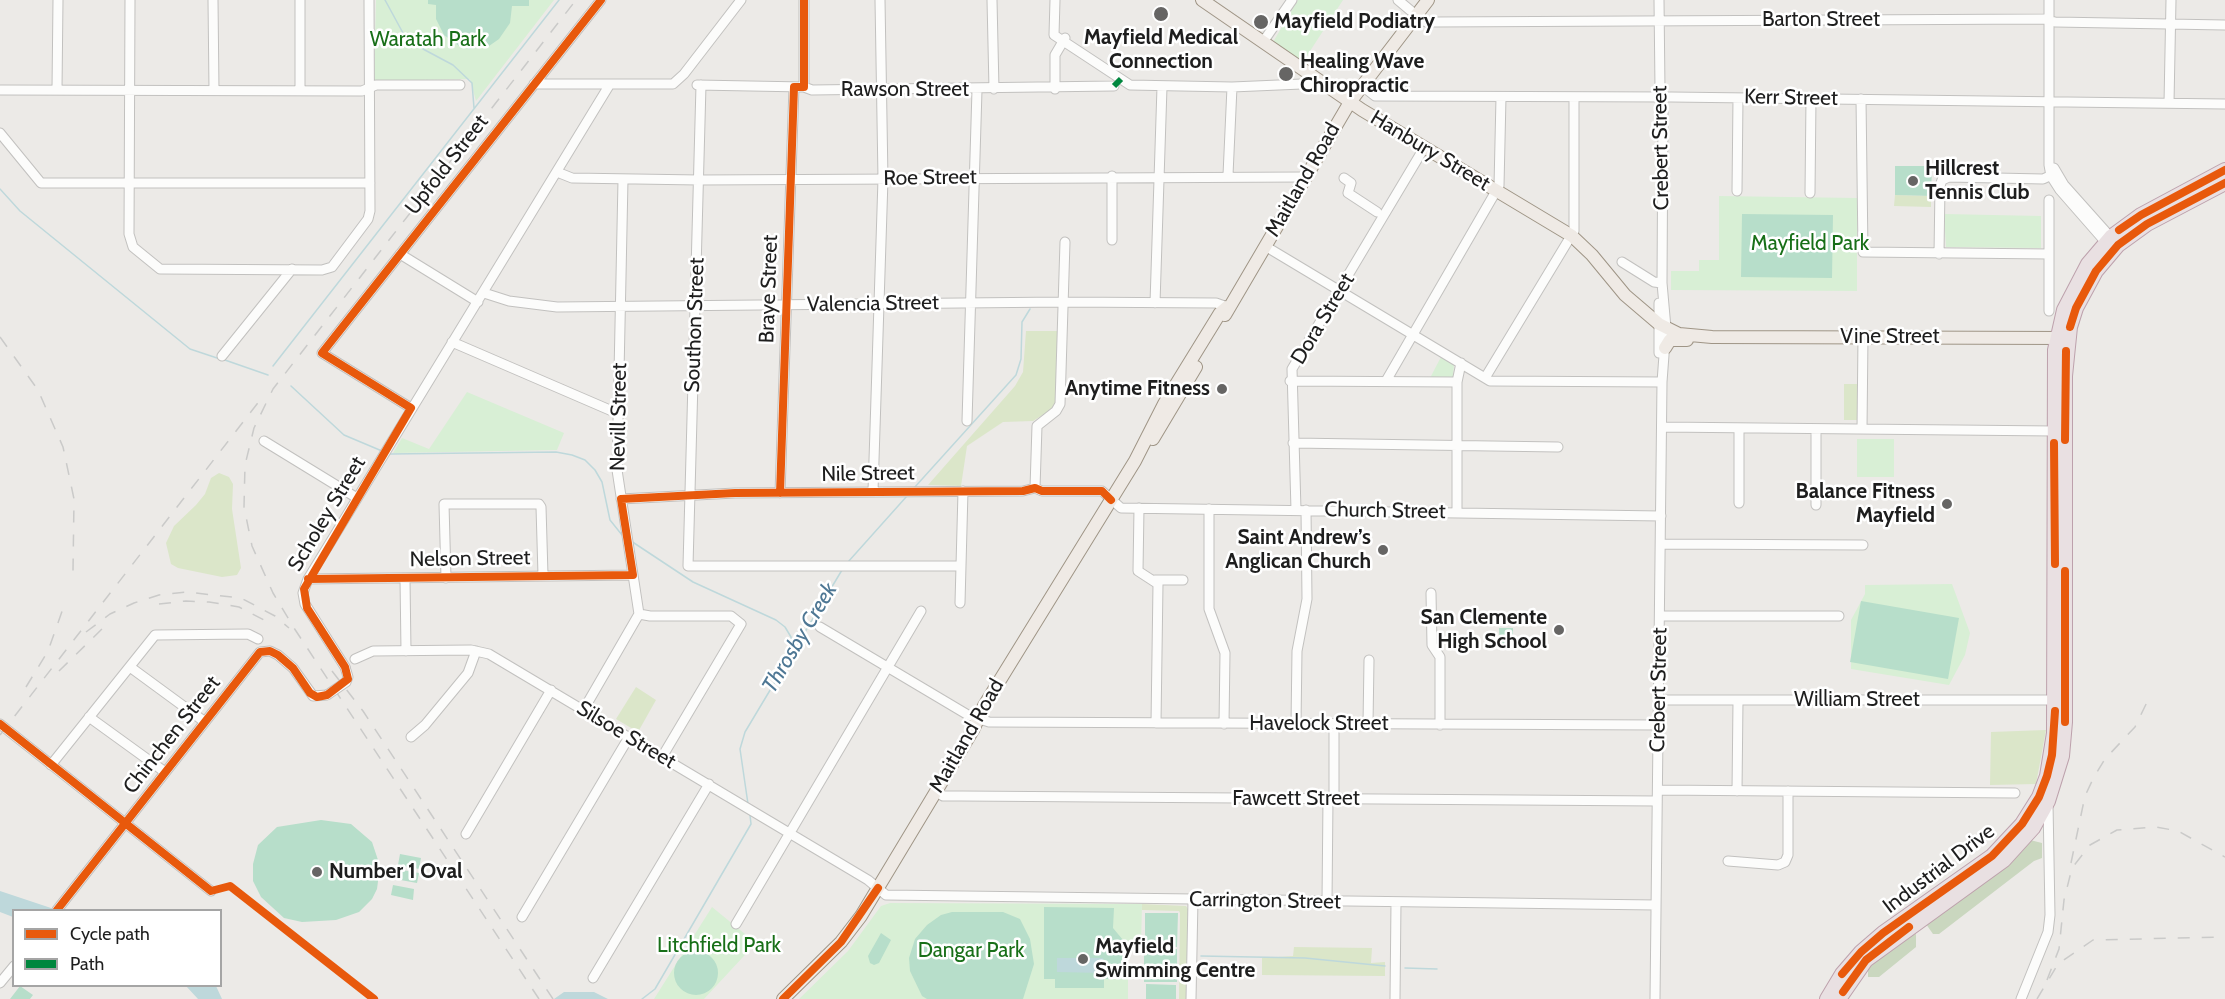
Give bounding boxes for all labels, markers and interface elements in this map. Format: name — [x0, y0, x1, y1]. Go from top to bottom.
marker: Mayfield Medical Connection — [1152, 5, 1170, 23]
street label: Barton Street — [1762, 7, 1880, 33]
place label: Mayfield Podiatry — [1274, 9, 1435, 35]
marker: Mayfield Podiatry — [1252, 13, 1270, 31]
place label: Mayfield Medical Connection — [1084, 25, 1238, 75]
park label: Waratah Park — [370, 27, 486, 53]
place label: Healing Wave Chiropractic — [1300, 49, 1424, 99]
marker: Healing Wave Chiropractic — [1277, 65, 1295, 83]
street label: Rawson Street — [841, 77, 969, 103]
street label: Crebert Street — [1647, 85, 1675, 211]
street label: Kerr Street — [1744, 85, 1838, 111]
street label: Hanbury Street — [1366, 105, 1494, 197]
street label: Upfold Street — [400, 110, 494, 220]
street label: Maitland Road — [1260, 119, 1346, 241]
place label: Hillcrest Tennis Club — [1925, 156, 2030, 206]
street label: Roe Street — [883, 165, 977, 191]
marker: Hillcrest Tennis Club — [1906, 174, 1920, 188]
park label: Mayfield Park — [1751, 231, 1869, 257]
street label: Braye Street — [755, 234, 783, 344]
street label: Southon Street — [680, 257, 710, 393]
street label: Dora Street — [1286, 269, 1360, 369]
street label: Valencia Street — [807, 290, 939, 318]
street label: Vine Street — [1840, 324, 1940, 350]
street label: Nevill Street — [605, 363, 633, 471]
place label: Anytime Fitness — [1065, 376, 1210, 402]
marker: Anytime Fitness — [1215, 382, 1229, 396]
street label: Scholey Street — [283, 452, 371, 576]
street label: Nile Street — [821, 461, 915, 487]
place label: Balance Fitness Mayfield — [1795, 479, 1935, 529]
street label: Church Street — [1324, 497, 1446, 525]
marker: Balance Fitness Mayfield — [1940, 497, 1954, 511]
place label: Saint Andrew’s Anglican Church — [1225, 525, 1371, 575]
marker: Saint Andrew’s Anglican Church — [1376, 543, 1390, 557]
street label: Nelson Street — [409, 545, 531, 573]
water label: Throsby Creek — [757, 578, 843, 698]
place label: San Clemente High School — [1420, 605, 1547, 655]
marker: San Clemente High School — [1552, 623, 1566, 637]
street label: Crebert Street — [1645, 627, 1673, 753]
street label: Chinchen Street — [118, 671, 226, 799]
street label: Maitland Road — [924, 675, 1010, 797]
street label: William Street — [1794, 687, 1920, 713]
street label: Silsoe Street — [572, 696, 680, 774]
street label: Havelock Street — [1249, 711, 1389, 737]
street label: Fawcett Street — [1232, 786, 1360, 812]
street label: Industrial Drive — [1878, 819, 2000, 919]
place label: Number 1 Oval — [329, 859, 463, 885]
marker: Number 1 Oval — [310, 865, 324, 879]
street label: Carrington Street — [1189, 887, 1341, 915]
legend — [12, 909, 222, 987]
text: Cycle path — [70, 923, 150, 945]
park label: Litchfield Park — [657, 933, 781, 959]
place label: Mayfield Swimming Centre — [1095, 934, 1255, 984]
park label: Dangar Park — [918, 938, 1024, 964]
marker: Mayfield Swimming Centre — [1076, 952, 1090, 966]
text: Path — [70, 953, 104, 975]

